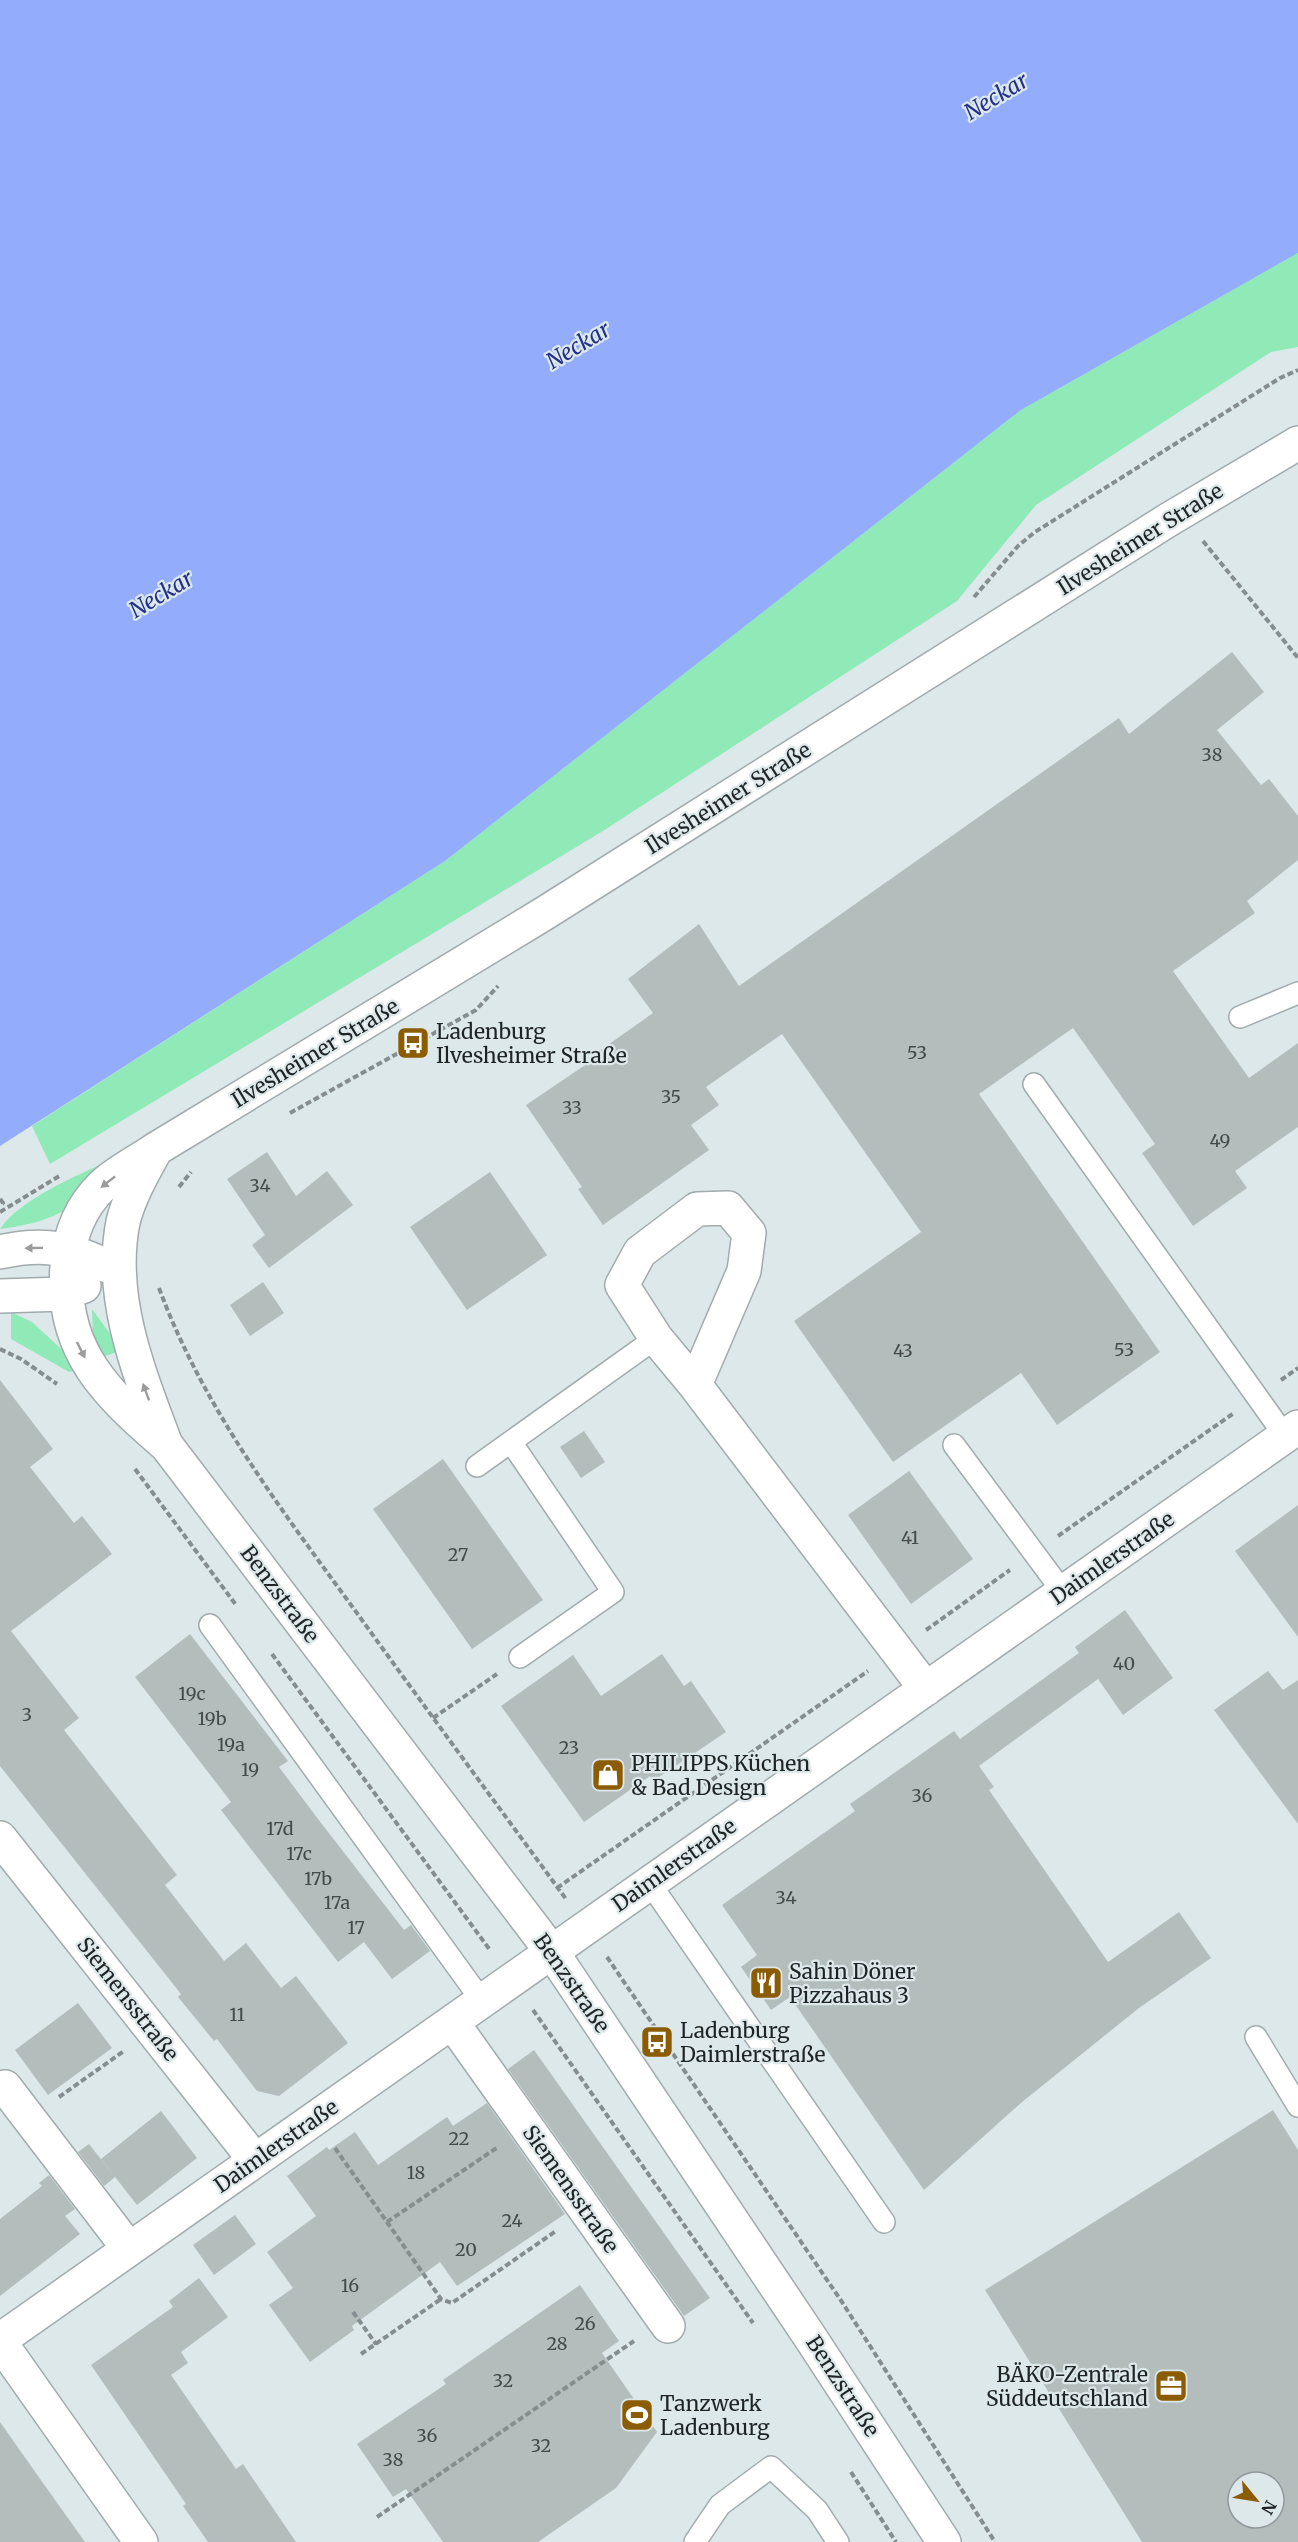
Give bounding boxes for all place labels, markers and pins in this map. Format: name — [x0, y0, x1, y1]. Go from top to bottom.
place label: Ladenburg Ilvesheimer Straße — [436, 1018, 627, 1069]
bus stop icon: Ladenburg Ilvesheimer Straße — [395, 1025, 431, 1061]
place label: PHILIPPS Küchen & Bad Design — [631, 1750, 810, 1801]
shop icon: PHILIPPS Küchen & Bad Design — [590, 1757, 626, 1793]
place label: Sahin Döner Pizzahaus 3 — [789, 1958, 915, 2009]
restaurant icon: Sahin Döner Pizzahaus 3 — [748, 1965, 784, 2001]
place label: Ladenburg Daimlerstraße — [680, 2017, 825, 2068]
bus stop icon: Ladenburg Daimlerstraße — [639, 2024, 675, 2060]
place label: BÄKO-Zentrale Süddeutschland — [986, 2361, 1148, 2412]
office icon: BÄKO-Zentrale Süddeutschland — [1153, 2368, 1189, 2404]
place label: Tanzwerk Ladenburg — [660, 2390, 770, 2441]
sports icon: Tanzwerk Ladenburg — [619, 2397, 655, 2433]

